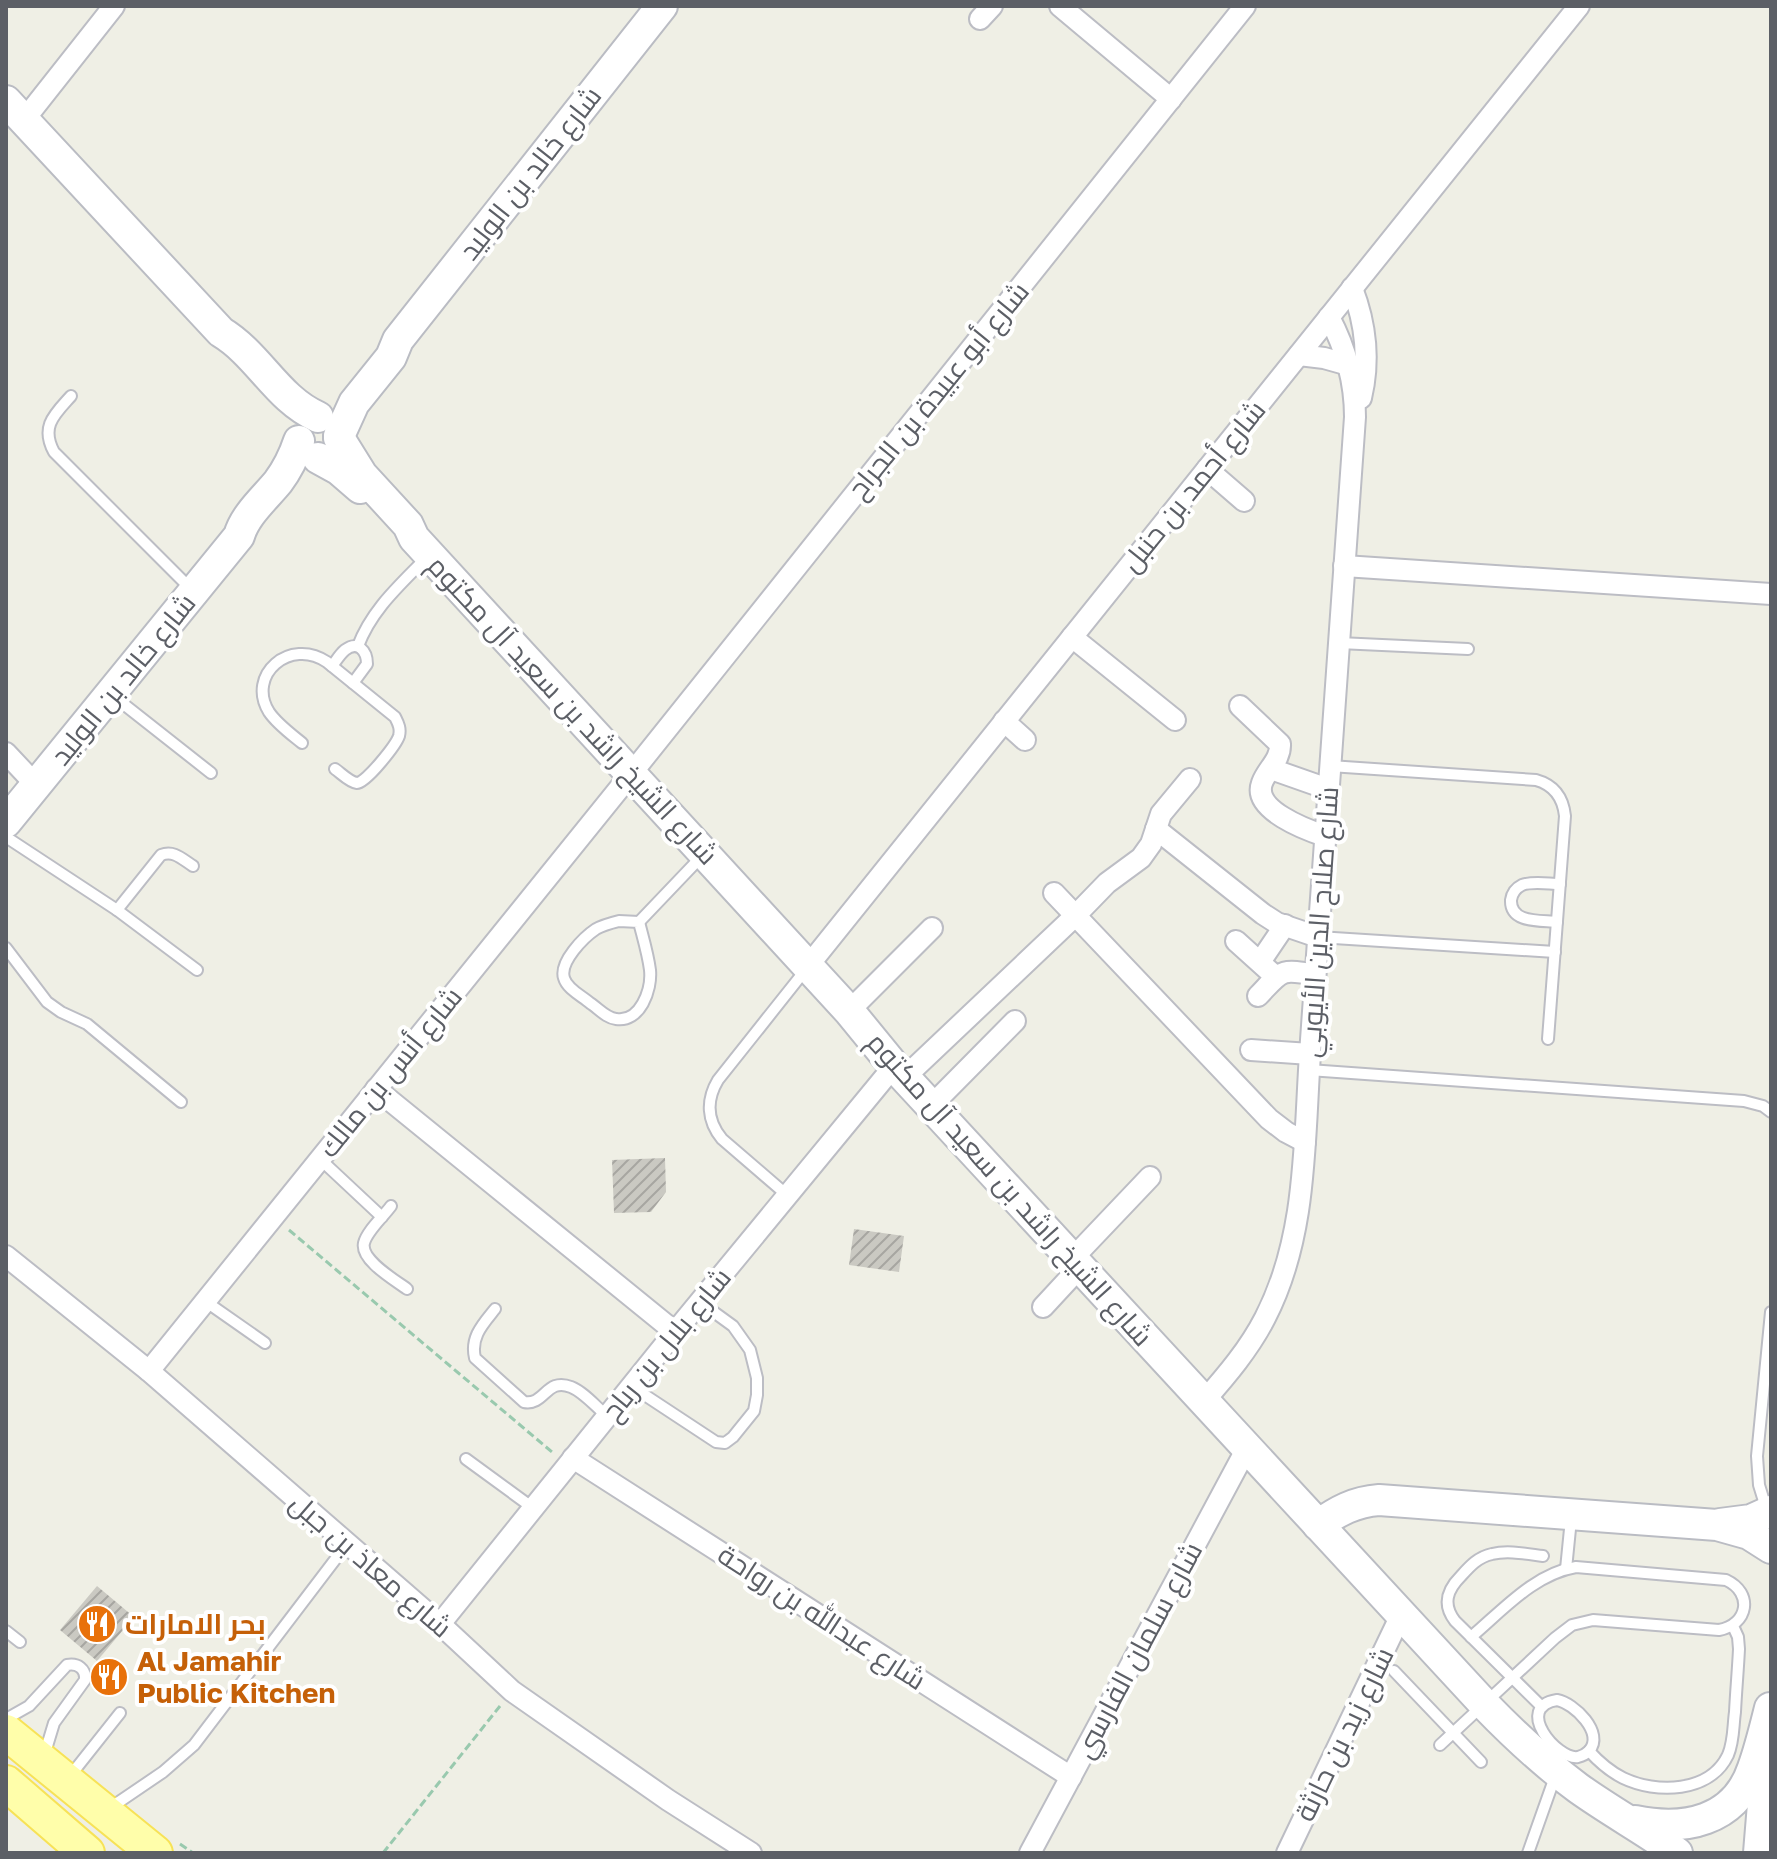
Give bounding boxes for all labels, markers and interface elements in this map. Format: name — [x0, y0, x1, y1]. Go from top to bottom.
street label: شارع خالد بن الوليد — [452, 79, 610, 268]
street label: شارع أبو عبيدة بن الجراح — [840, 275, 1037, 507]
street label: شارع أحمد بن حنبل — [1113, 393, 1274, 580]
street label: شارع الشيخ راشد بن سعيد آل مكتوم — [419, 548, 725, 874]
street label: شارع خالد بن الوليد — [43, 586, 204, 773]
street label: شارع صلاح الدين الأيوبي — [1293, 785, 1350, 1059]
street label: شارع أنس بن مالك — [311, 980, 471, 1165]
street label: شارع الشيخ راشد بن سعيد آل مكتوم — [858, 1025, 1160, 1355]
street label: شارع بلال بن رباح — [594, 1261, 739, 1428]
street label: شارع معاذ بن جبل — [282, 1486, 459, 1646]
street label: شارع عبدالله بن رواحة — [711, 1536, 933, 1699]
street label: شارع سلمان الفارسي — [1067, 1536, 1213, 1766]
restaurant icon: بحر الامارات — [76, 1603, 118, 1645]
place label: بحر الامارات — [125, 1607, 266, 1641]
street label: شارع زيد بن حارثة — [1287, 1642, 1403, 1827]
place label: Al Jamahir Public Kitchen — [137, 1644, 335, 1709]
restaurant icon: Al Jamahir Public Kitchen — [88, 1656, 130, 1698]

